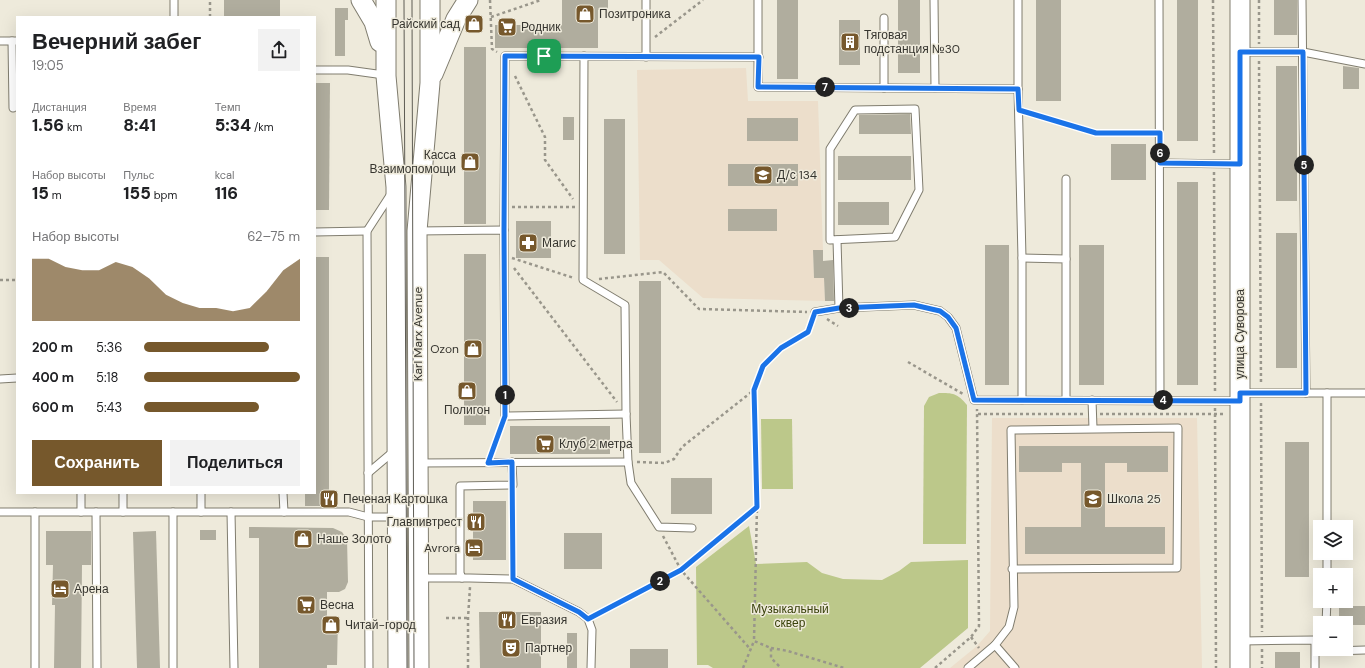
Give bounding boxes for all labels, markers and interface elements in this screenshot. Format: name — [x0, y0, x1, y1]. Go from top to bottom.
shop icon: Позитроника — [574, 3, 596, 25]
place label: Позитроника — [599, 6, 671, 22]
shop icon: Райский сад — [463, 13, 485, 35]
place label: Райский сад — [391, 16, 460, 32]
supermarket icon: Родник — [496, 16, 518, 38]
place label: Родник — [521, 19, 561, 35]
text: Вечерний забег — [32, 27, 201, 56]
place label: Тяговая подстанция №30 — [864, 27, 960, 57]
button: share — [258, 29, 300, 71]
building icon: Тяговая подстанция №30 — [839, 31, 861, 53]
pin — [527, 39, 561, 73]
icon: arrive — [533, 45, 555, 67]
text: 19:05 — [32, 57, 64, 74]
pin: 7 — [815, 77, 835, 97]
text: 7 — [822, 80, 828, 94]
text: Дистанция — [32, 100, 87, 114]
text: Время — [123, 100, 156, 114]
text: Темп — [215, 100, 240, 114]
text: 1.56 — [32, 114, 64, 136]
text: 8:41 — [123, 114, 156, 136]
text: 5:34 — [215, 114, 251, 136]
text: km — [64, 120, 82, 134]
text: /km — [251, 120, 274, 134]
pin: 6 — [1150, 143, 1170, 163]
text: 6 — [1157, 146, 1163, 160]
place label: Касса Взаимопомощи — [370, 147, 456, 177]
shop icon: Касса Взаимопомощи — [459, 151, 481, 173]
pin: 5 — [1294, 155, 1314, 175]
text: 5 — [1301, 158, 1307, 172]
school or university icon: Д/с 134 — [752, 164, 774, 186]
place label: Д/с 134 — [777, 167, 817, 183]
text: Набор высоты — [32, 168, 106, 182]
text: Пульс — [123, 168, 154, 182]
text: kcal — [215, 168, 235, 182]
text: 15 — [32, 182, 49, 204]
text: 155 — [123, 182, 151, 204]
text: 116 — [215, 182, 238, 204]
text: m — [49, 188, 62, 202]
text: bpm — [151, 188, 177, 202]
text: Набор высоты — [32, 228, 119, 245]
text: 62–75 m — [247, 228, 300, 245]
pharmacy icon: Магис — [517, 232, 539, 254]
place label: Магис — [542, 235, 576, 251]
street label: Karl Marx Avenue — [410, 287, 426, 381]
street label: улица Суворова — [1232, 289, 1248, 379]
pin: 3 — [839, 298, 859, 318]
text: 3 — [846, 301, 852, 315]
shop icon: Ozon — [462, 338, 484, 360]
text: 200 m — [32, 339, 73, 356]
text: 5:36 — [96, 339, 122, 356]
place label: Ozon — [430, 341, 459, 357]
text: 400 m — [32, 369, 74, 386]
text: 5:18 — [96, 369, 119, 386]
shop icon: Полигон — [456, 380, 478, 402]
pin: 1 — [495, 385, 515, 405]
text: 1 — [503, 388, 507, 402]
pin: 4 — [1153, 390, 1173, 410]
text: 4 — [1159, 393, 1167, 407]
text: 600 m — [32, 399, 74, 416]
text: 5:43 — [96, 399, 122, 416]
place label: Полигон — [444, 402, 490, 418]
supermarket icon: Клуб 2 метра — [534, 433, 556, 455]
place label: Клуб 2 метра — [559, 436, 633, 452]
button: Сохранить — [32, 440, 162, 486]
button: Поделиться — [170, 440, 300, 486]
restaurant icon: Печеная Картошка — [318, 488, 340, 510]
school or university icon: Школа 25 — [1082, 488, 1104, 510]
place label: Печеная Картошка — [343, 491, 448, 507]
place label: Школа 25 — [1107, 491, 1161, 507]
restaurant icon: Главпивтрест — [465, 511, 487, 533]
place label: Главпивтрест — [386, 514, 463, 530]
map controls — [1313, 520, 1353, 656]
button: layers — [1313, 520, 1353, 560]
shop icon: Наше Золото — [292, 528, 314, 550]
place label: Наше Золото — [317, 531, 391, 547]
hotel icon: Avrora — [463, 537, 485, 559]
place label: Avrora — [424, 540, 460, 556]
button: + — [1313, 568, 1353, 608]
pin: 2 — [650, 571, 670, 591]
text: 2 — [657, 574, 663, 588]
hotel icon: Арена — [49, 578, 71, 600]
place label: Арена — [74, 581, 109, 597]
supermarket icon: Весна — [295, 594, 317, 616]
place label: Весна — [320, 597, 354, 613]
park label: Музыкальный сквер — [751, 601, 829, 631]
restaurant icon: Евразия — [496, 609, 518, 631]
place label: Евразия — [521, 612, 567, 628]
shop icon: Читай-город — [320, 614, 342, 636]
button: − — [1313, 616, 1353, 656]
place label: Читай-город — [345, 617, 416, 633]
theatre icon: Партнер — [500, 637, 522, 659]
place label: Партнер — [525, 640, 573, 656]

